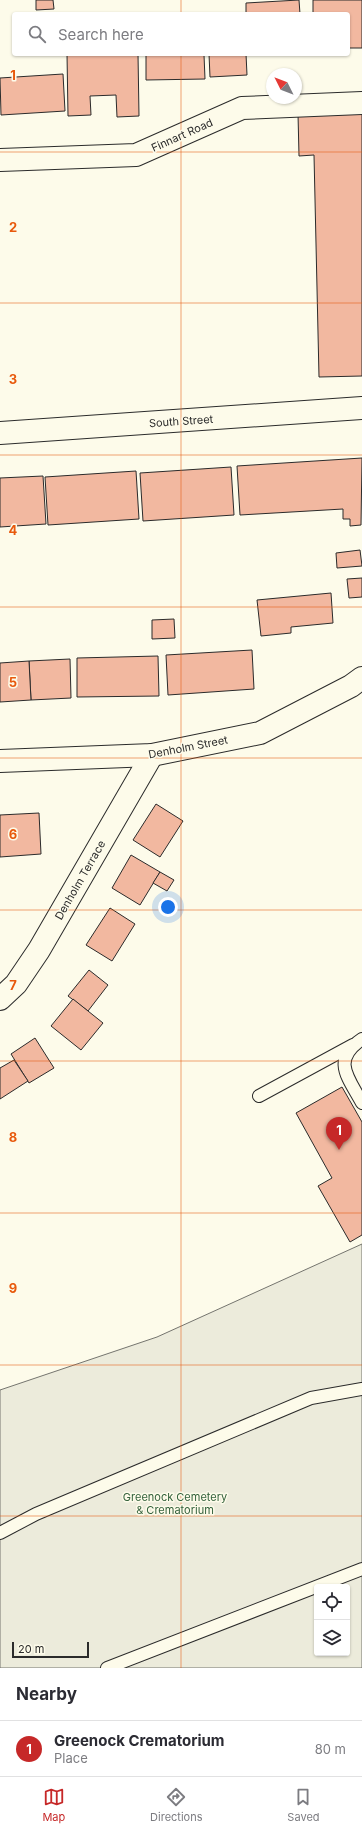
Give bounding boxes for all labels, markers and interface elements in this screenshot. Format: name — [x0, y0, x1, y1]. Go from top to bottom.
search box — [12, 12, 350, 56]
icon: search — [26, 23, 48, 45]
text: Search here — [58, 25, 144, 44]
text: 1 — [10, 67, 16, 83]
north arrow — [266, 68, 302, 104]
street label: Finnart Road — [149, 115, 215, 155]
text: 2 — [9, 219, 17, 235]
text: 3 — [9, 371, 17, 387]
street label: South Street — [148, 412, 214, 430]
text: 4 — [9, 522, 18, 538]
text: 5 — [9, 674, 17, 690]
street label: Denholm Street — [147, 732, 229, 762]
text: 6 — [9, 826, 17, 842]
street label: Denholm Terrace — [52, 838, 108, 922]
your location — [158, 897, 178, 917]
text: 7 — [9, 977, 17, 993]
pin: 1 — [326, 1117, 352, 1150]
text: 8 — [9, 1129, 17, 1145]
text: 9 — [9, 1280, 17, 1296]
park label: Greenock Cemetery & Crematorium — [123, 1490, 227, 1517]
map controls — [314, 1584, 350, 1656]
button: locate — [314, 1584, 350, 1620]
button: layers — [314, 1620, 350, 1656]
scale bar — [12, 1640, 89, 1659]
text: 20 m — [18, 1642, 44, 1656]
text: Nearby — [16, 1684, 77, 1704]
text: Greenock Crematorium — [54, 1731, 225, 1750]
text: 1 — [26, 1741, 32, 1757]
text: 80 m — [315, 1741, 346, 1757]
text: Place — [54, 1750, 88, 1766]
tab: Map — [42, 1786, 65, 1824]
tab: Directions — [150, 1786, 203, 1824]
tab: Saved — [287, 1786, 320, 1824]

